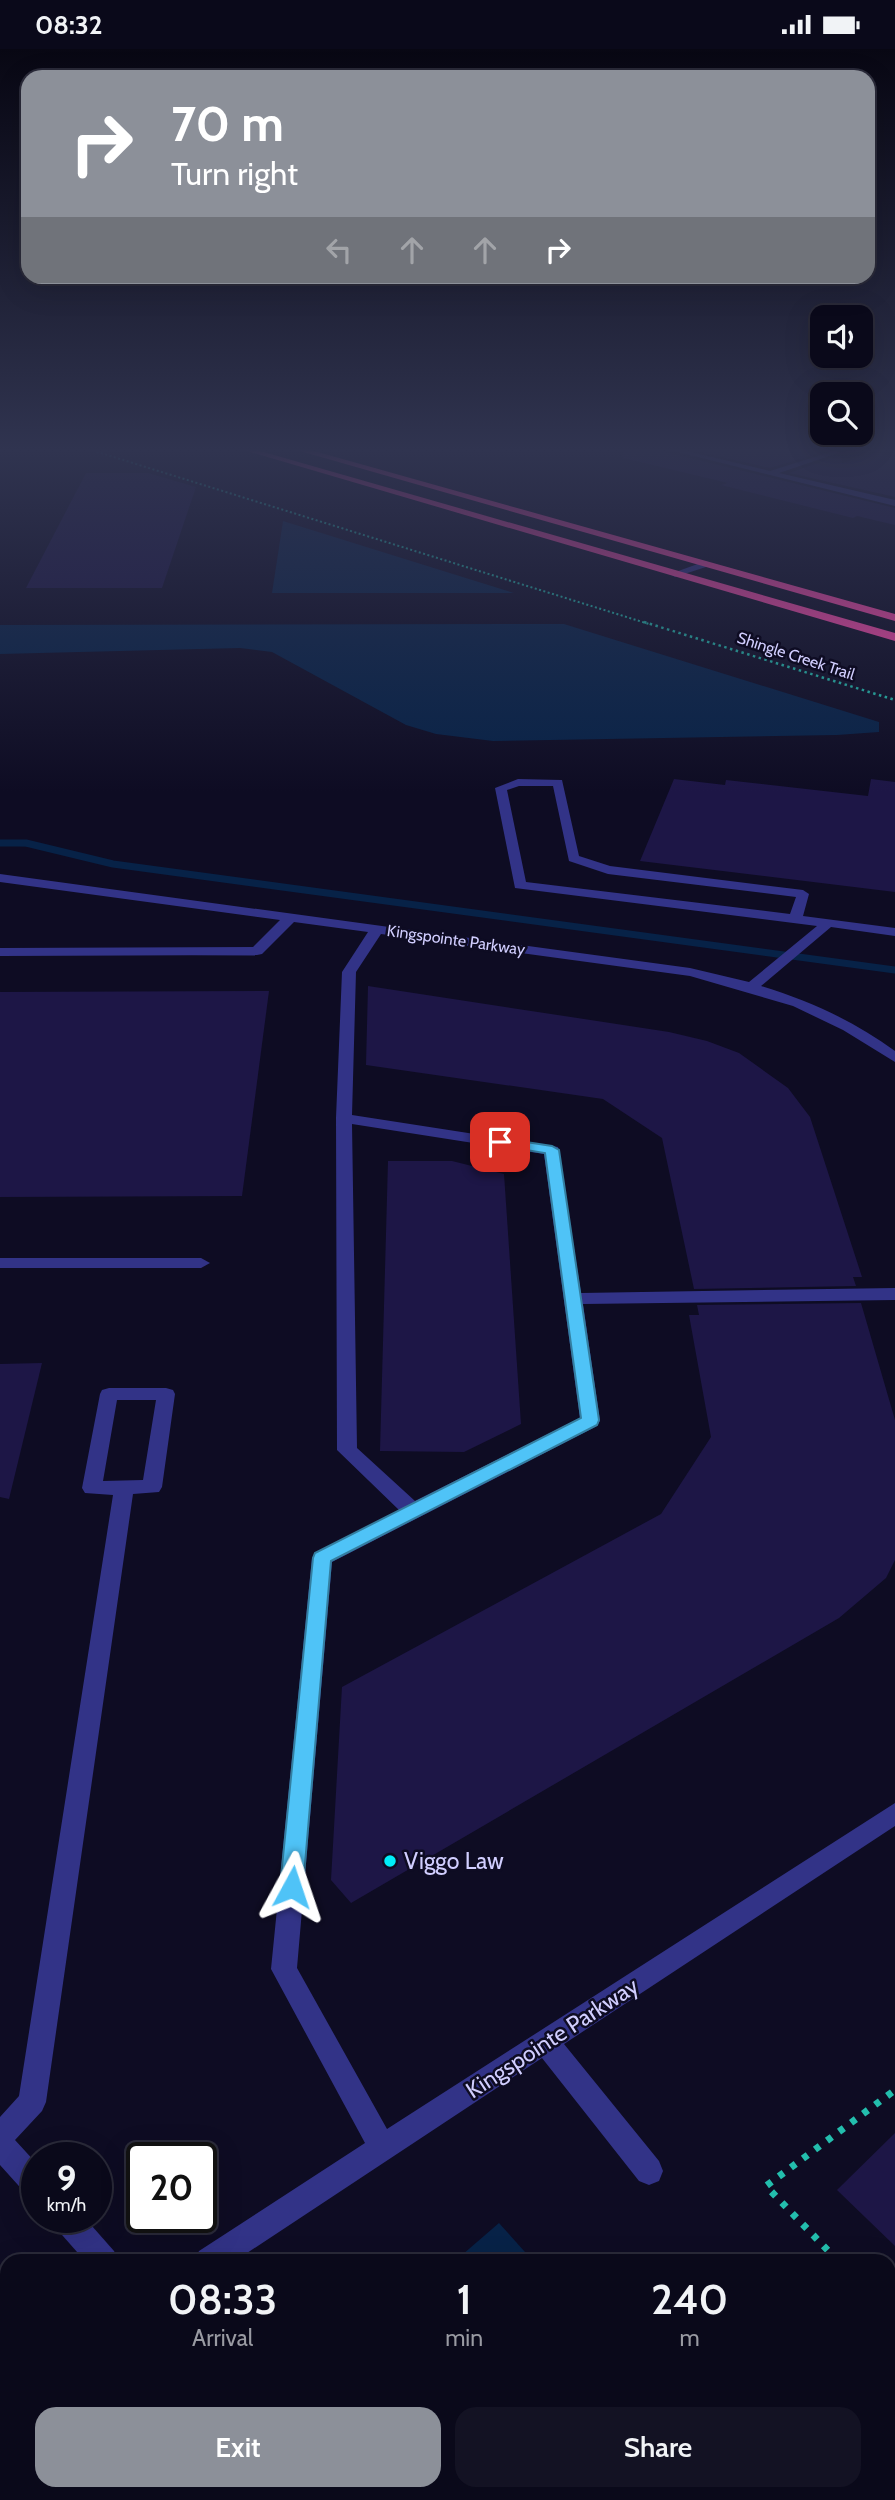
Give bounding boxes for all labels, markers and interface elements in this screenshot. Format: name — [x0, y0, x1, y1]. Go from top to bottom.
text: 08:32 — [35, 9, 103, 41]
text: 70 m — [171, 94, 284, 153]
icon: right — [56, 98, 147, 189]
text: Turn right — [171, 154, 298, 193]
icon: left — [320, 231, 358, 269]
icon: ahead — [393, 231, 431, 269]
icon: ahead — [466, 231, 504, 269]
icon: right — [539, 231, 577, 269]
map controls — [810, 305, 873, 445]
button: sound — [810, 305, 873, 368]
button: search — [810, 382, 873, 445]
street label: Shingle Creek Trail — [735, 628, 857, 684]
street label: Kingspointe Parkway — [386, 921, 526, 959]
pin — [470, 1112, 530, 1172]
icon: arrive — [481, 1123, 519, 1161]
place label: Viggo Law — [404, 1847, 504, 1875]
position arrow — [255, 1850, 329, 1924]
marker: Viggo Law — [382, 1853, 398, 1869]
street label: Kingspointe Parkway — [460, 1972, 644, 2104]
speed limit sign: 20 — [126, 2142, 217, 2233]
text: 9 — [57, 2157, 76, 2200]
text: km/h — [47, 2194, 86, 2216]
text: 08:33 — [168, 2273, 277, 2325]
text: 1 — [457, 2273, 472, 2325]
text: 240 — [651, 2273, 728, 2325]
text: Arrival — [192, 2324, 253, 2352]
text: min — [445, 2324, 483, 2352]
text: m — [679, 2324, 700, 2352]
button: Exit — [35, 2407, 441, 2487]
button: Share — [455, 2407, 861, 2487]

